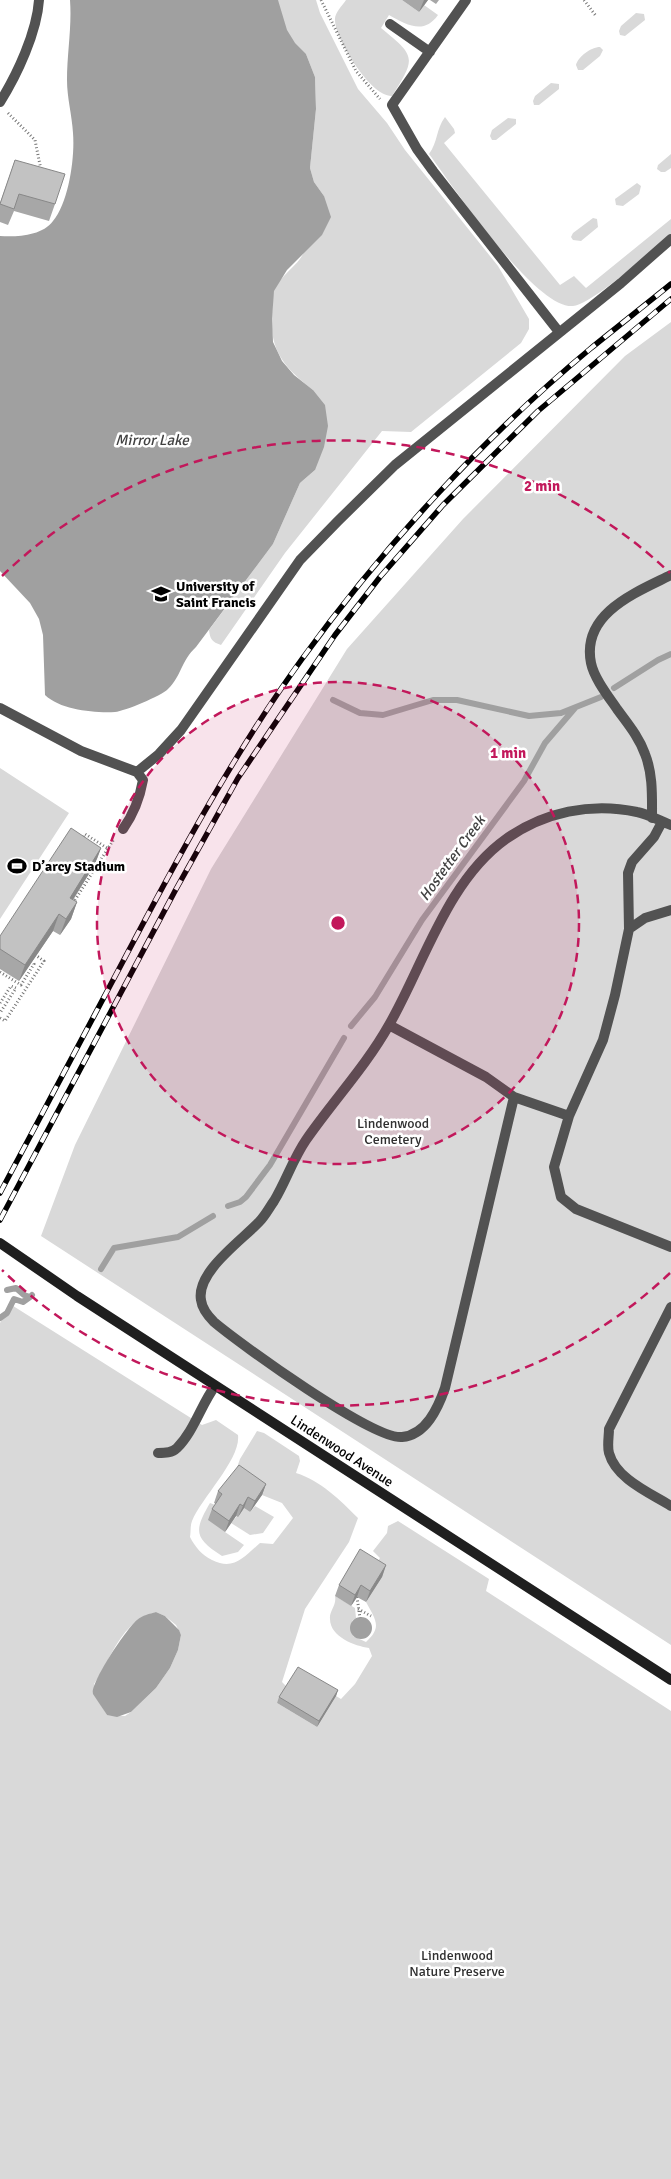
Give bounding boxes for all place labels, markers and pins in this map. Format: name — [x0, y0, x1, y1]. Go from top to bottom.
place label: University of Saint Francis — [176, 578, 256, 611]
school or university icon: University of Saint Francis — [150, 583, 172, 605]
sports icon: D’arcy Stadium — [6, 855, 28, 877]
place label: D’arcy Stadium — [32, 858, 125, 875]
centre of rings — [329, 914, 347, 932]

